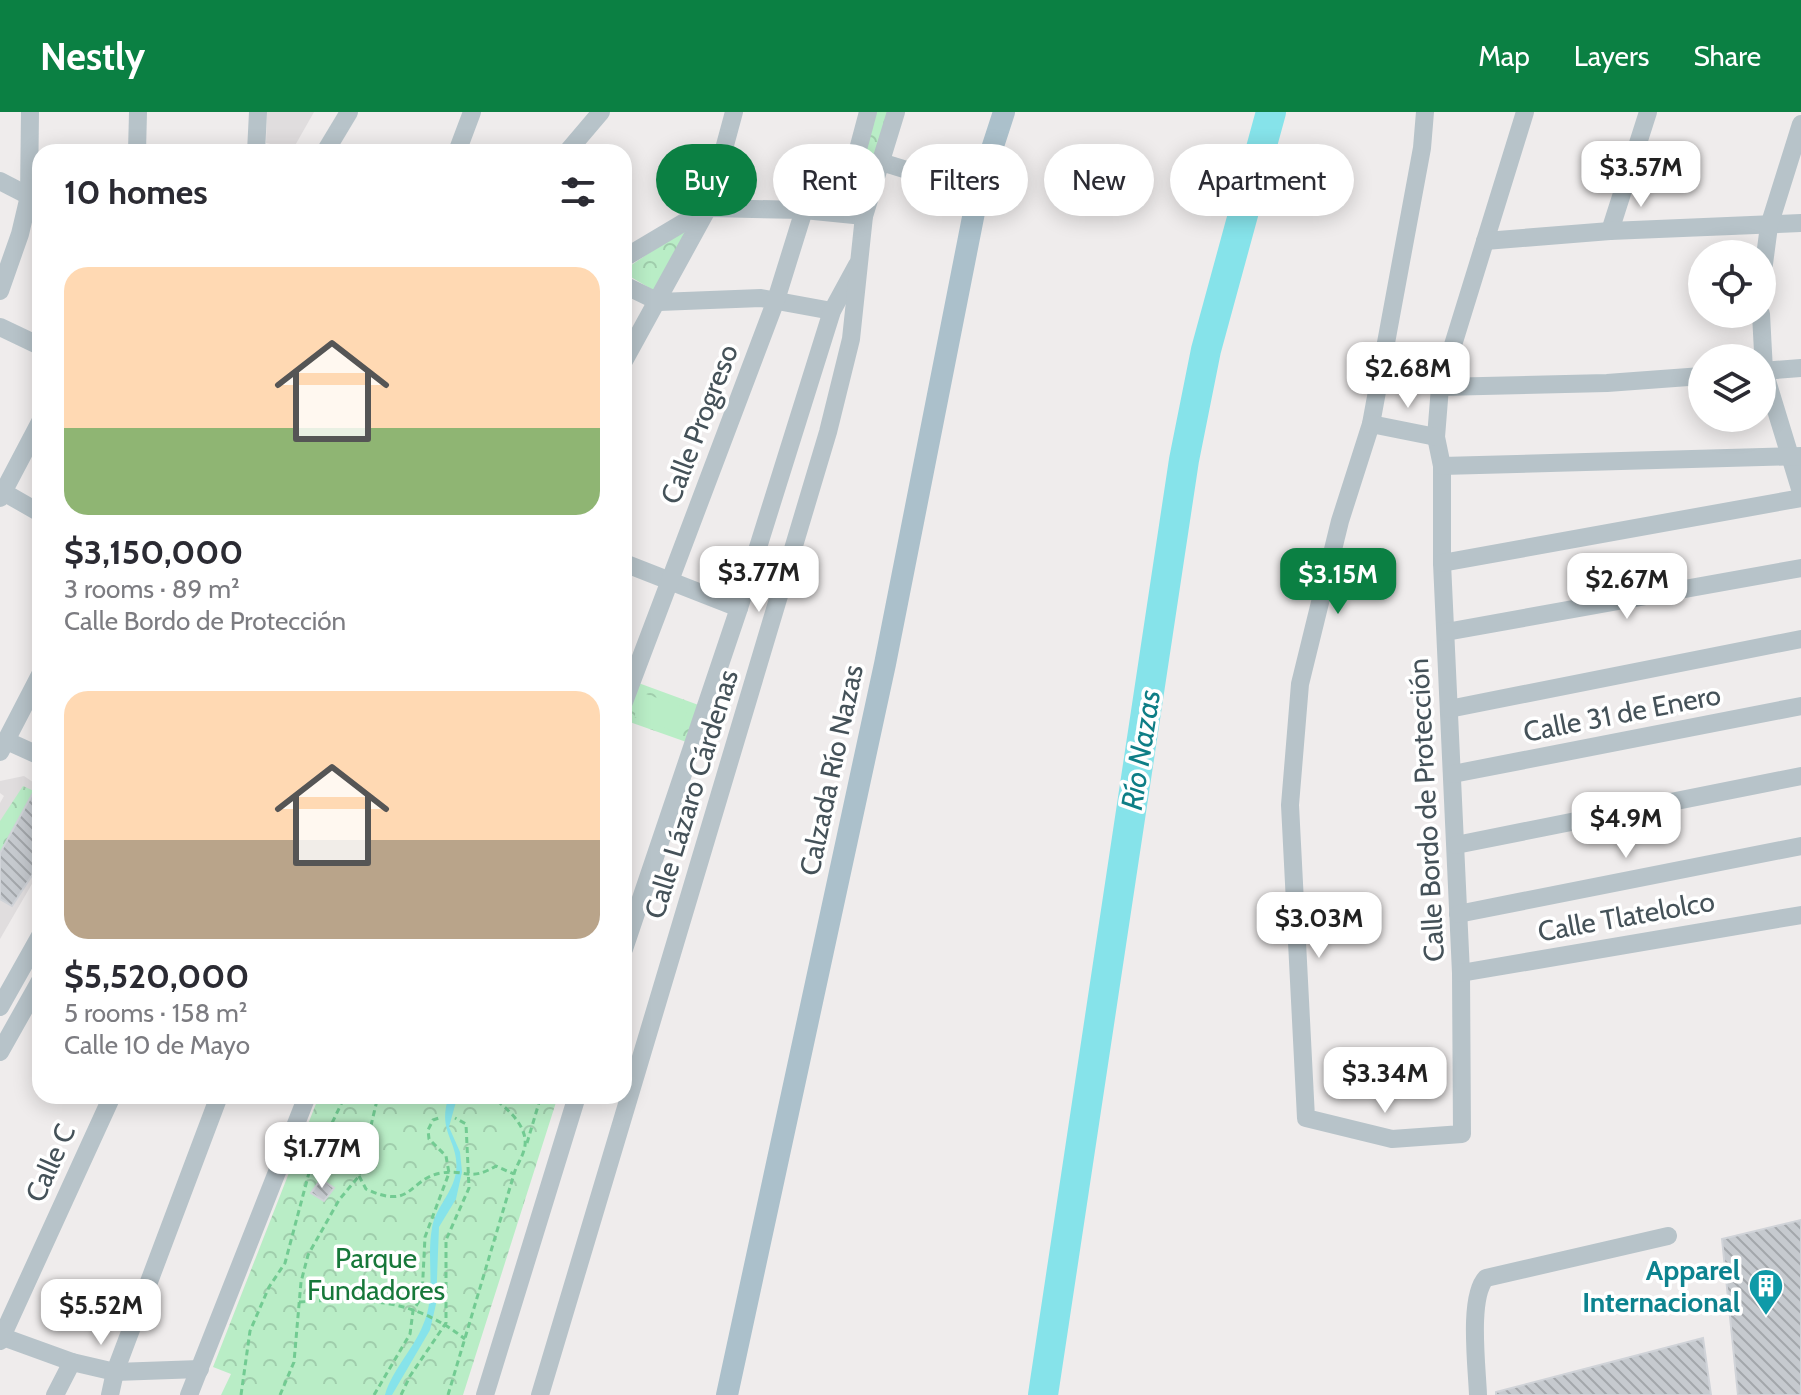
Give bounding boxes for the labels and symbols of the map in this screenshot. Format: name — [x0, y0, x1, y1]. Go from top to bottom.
pin: $3.57M — [1576, 141, 1706, 209]
street label: Calle Progreso — [653, 340, 745, 508]
pin: $2.68M — [1343, 342, 1473, 410]
pin: $3.77M — [694, 546, 824, 614]
pin: $3.15M — [1273, 548, 1403, 616]
pin: $2.67M — [1562, 553, 1692, 621]
street label: Calle Bordo de Protección — [1401, 657, 1451, 963]
street label: Calzada Río Nazas — [792, 661, 870, 879]
street label: Calle Lázaro Cárdenas — [637, 665, 745, 923]
street label: Calle 31 de Enero — [1520, 677, 1724, 749]
water label: Río Nazas — [1113, 687, 1168, 813]
pin: $4.9M — [1570, 792, 1682, 860]
street label: Calle Tlatelolco — [1535, 884, 1717, 948]
pin: $3.03M — [1254, 892, 1384, 960]
pin: $3.34M — [1320, 1047, 1450, 1115]
street label: Calle C — [18, 1119, 82, 1207]
pin: $1.77M — [257, 1122, 387, 1190]
park label: Parque Fundadores — [307, 1241, 445, 1307]
place label: Apparel Internacional — [1582, 1253, 1740, 1319]
building icon: Apparel Internacional — [1747, 1267, 1785, 1317]
pin: $5.52M — [36, 1279, 166, 1347]

